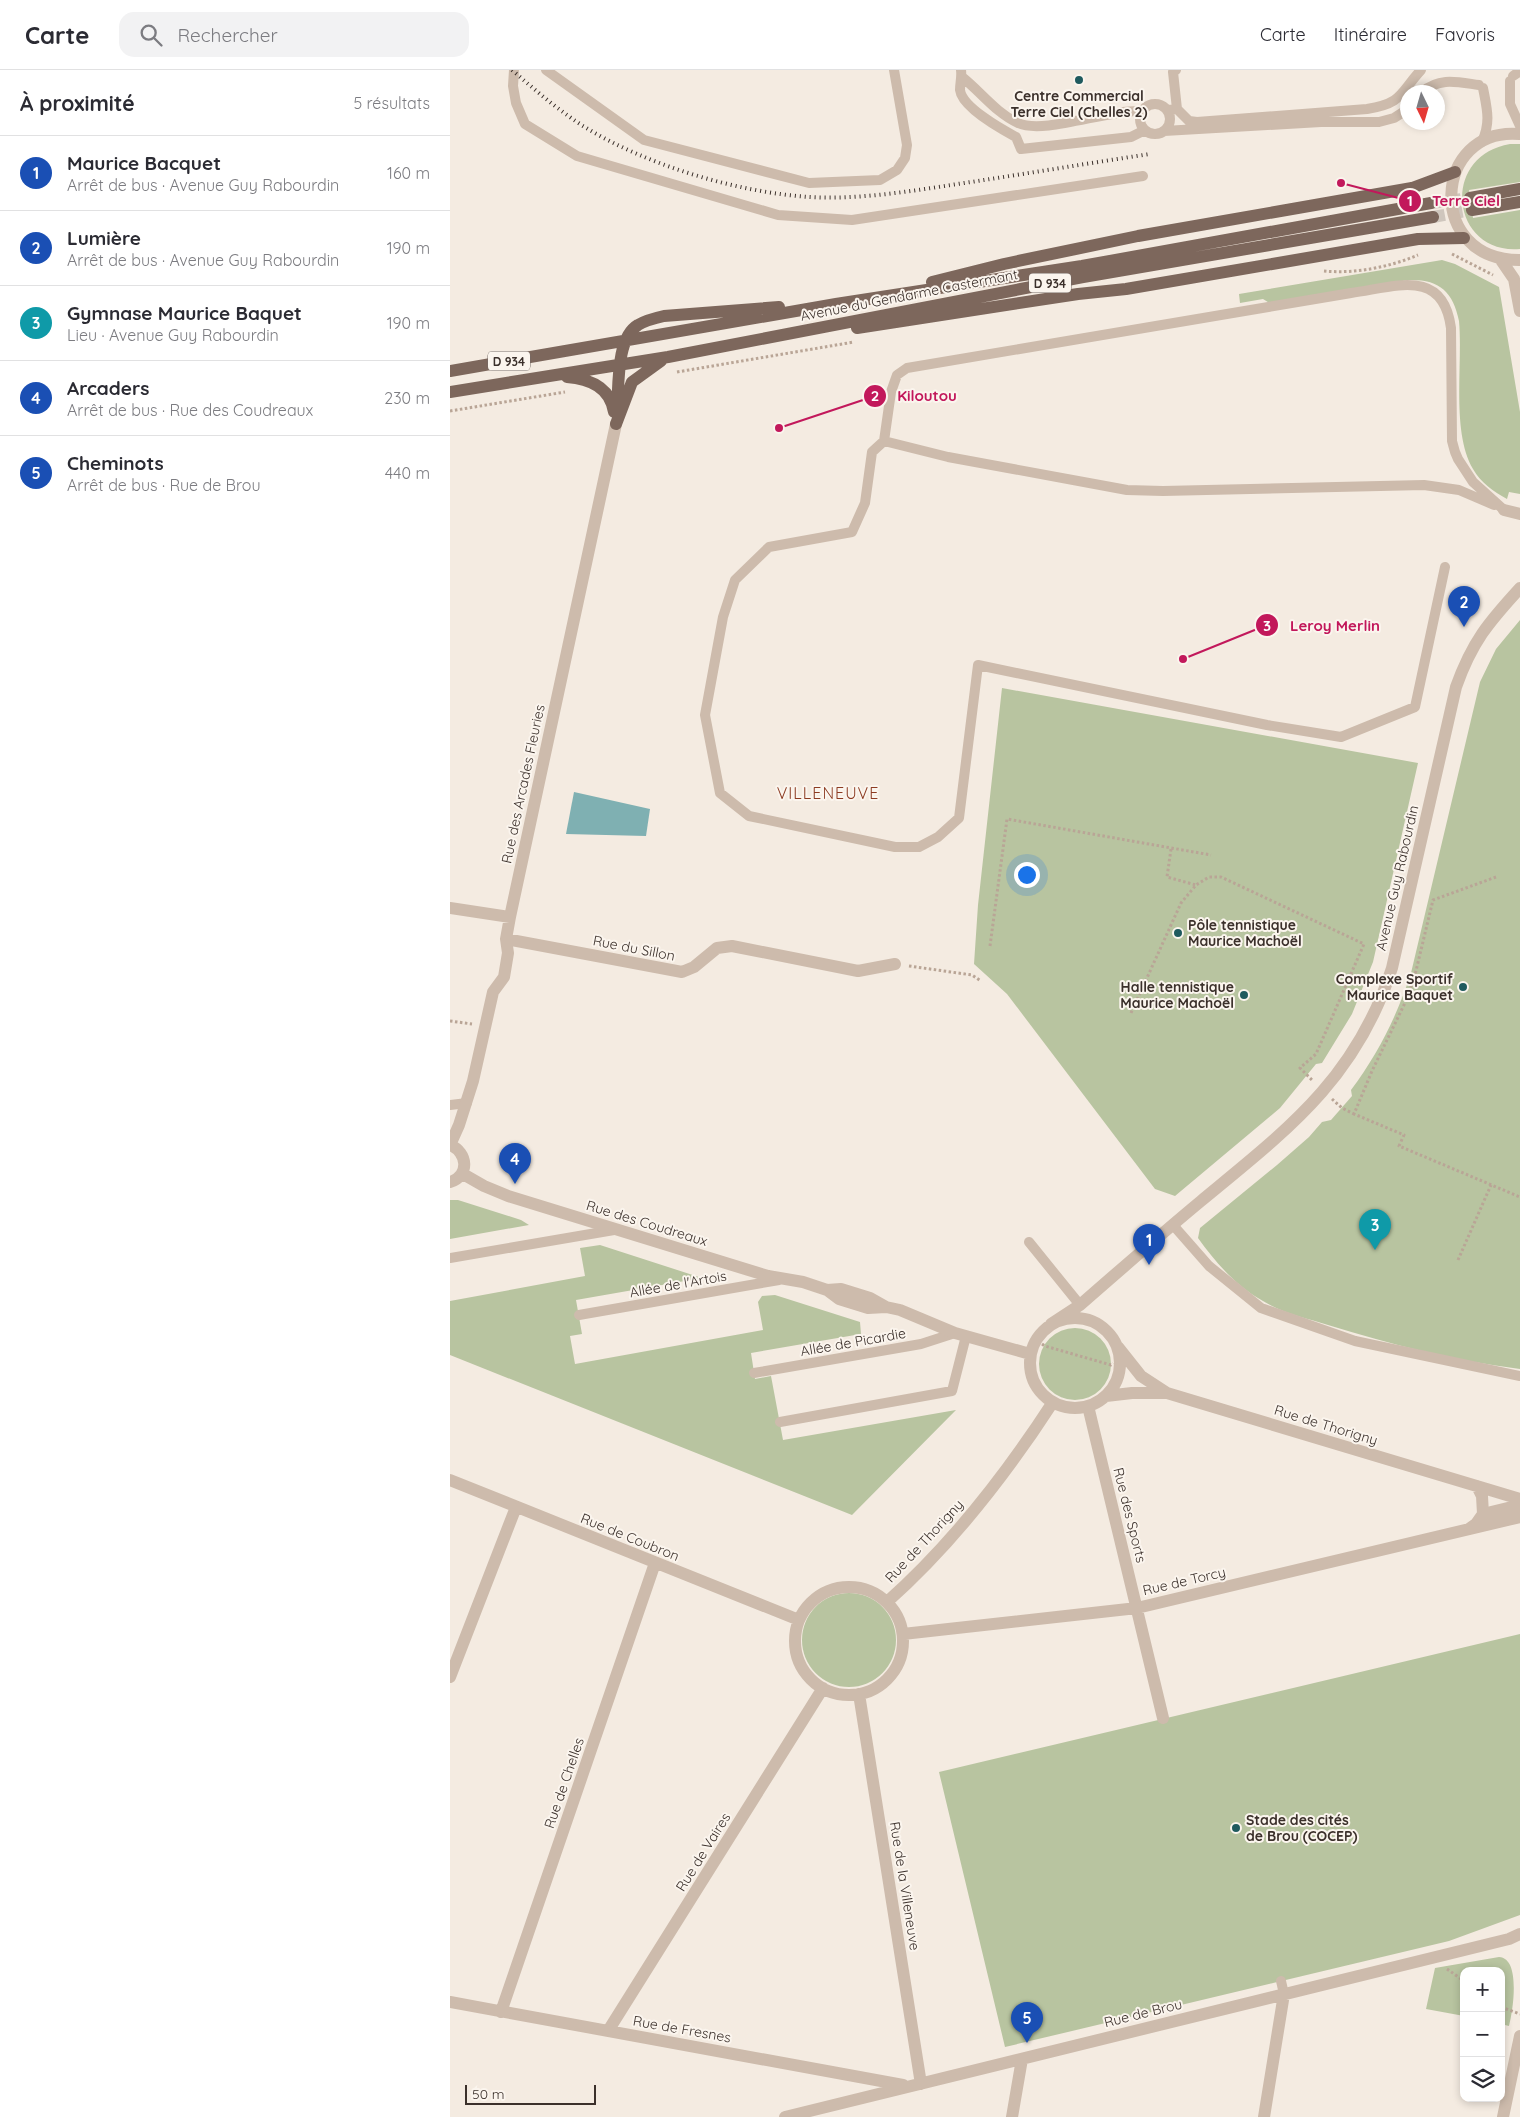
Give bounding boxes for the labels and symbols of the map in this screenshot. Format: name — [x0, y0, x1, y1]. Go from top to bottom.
marker: Centre Commercial Terre Ciel (Chelles 2) — [1073, 74, 1085, 86]
north arrow — [1400, 85, 1445, 130]
place label: Centre Commercial Terre Ciel (Chelles 2) — [1011, 87, 1147, 121]
callout: Terre Ciel — [1397, 186, 1510, 216]
text: 1 — [1407, 191, 1413, 210]
text: Terre Ciel — [1432, 191, 1500, 210]
street label: Avenue du Gendarme Castermant — [799, 265, 1019, 325]
road number: D 934 — [1029, 274, 1071, 292]
road number: D 934 — [488, 352, 530, 370]
callout: Kiloutou — [863, 381, 967, 411]
text: 2 — [871, 386, 879, 405]
text: Kiloutou — [897, 386, 957, 405]
pin: 2 — [1448, 586, 1480, 627]
callout: Leroy Merlin — [1255, 610, 1390, 640]
text: 3 — [1263, 616, 1271, 635]
text: Leroy Merlin — [1290, 616, 1380, 635]
street label: Rue des Arcades Fleuries — [497, 703, 549, 865]
district label: VILLENEUVE — [777, 783, 879, 803]
street label: Avenue Guy Rabourdin — [1372, 804, 1422, 952]
your location — [1014, 862, 1040, 888]
place label: Pôle tennistique Maurice Machoël — [1188, 916, 1302, 950]
marker: Pôle tennistique Maurice Machoël — [1172, 927, 1184, 939]
street label: Rue du Sillon — [591, 931, 677, 965]
place label: Complexe Sportif Maurice Baquet — [1336, 970, 1454, 1004]
place label: Halle tennistique Maurice Machoël — [1120, 978, 1234, 1012]
marker: Complexe Sportif Maurice Baquet — [1457, 981, 1469, 993]
marker: Halle tennistique Maurice Machoël — [1238, 989, 1250, 1001]
pin: 4 — [499, 1143, 531, 1184]
street label: Rue des Coudreaux — [584, 1196, 710, 1250]
pin: 3 — [1359, 1209, 1391, 1250]
pin: 1 — [1133, 1224, 1165, 1265]
street label: Allée de l'Artois — [628, 1267, 728, 1301]
street label: Allée de Picardie — [799, 1324, 907, 1360]
street label: Rue de Thorigny — [1272, 1401, 1380, 1449]
street label: Rue des Sports — [1109, 1466, 1151, 1564]
street label: Rue de Thorigny — [881, 1496, 967, 1586]
street label: Rue de Coubron — [578, 1509, 682, 1565]
street label: Rue de Torcy — [1141, 1563, 1227, 1599]
street label: Rue de Chelles — [540, 1735, 588, 1831]
street label: Rue de Vaires — [672, 1809, 734, 1895]
place label: Stade des cités de Brou (COCEP) — [1246, 1811, 1357, 1845]
street label: Rue de la Villeneuve — [886, 1820, 924, 1952]
marker: Stade des cités de Brou (COCEP) — [1230, 1822, 1242, 1834]
street label: Rue de Brou — [1102, 1995, 1184, 2031]
pin: 5 — [1011, 2002, 1043, 2043]
street label: Rue de Fresnes — [632, 2012, 732, 2046]
scale bar — [465, 2082, 596, 2105]

